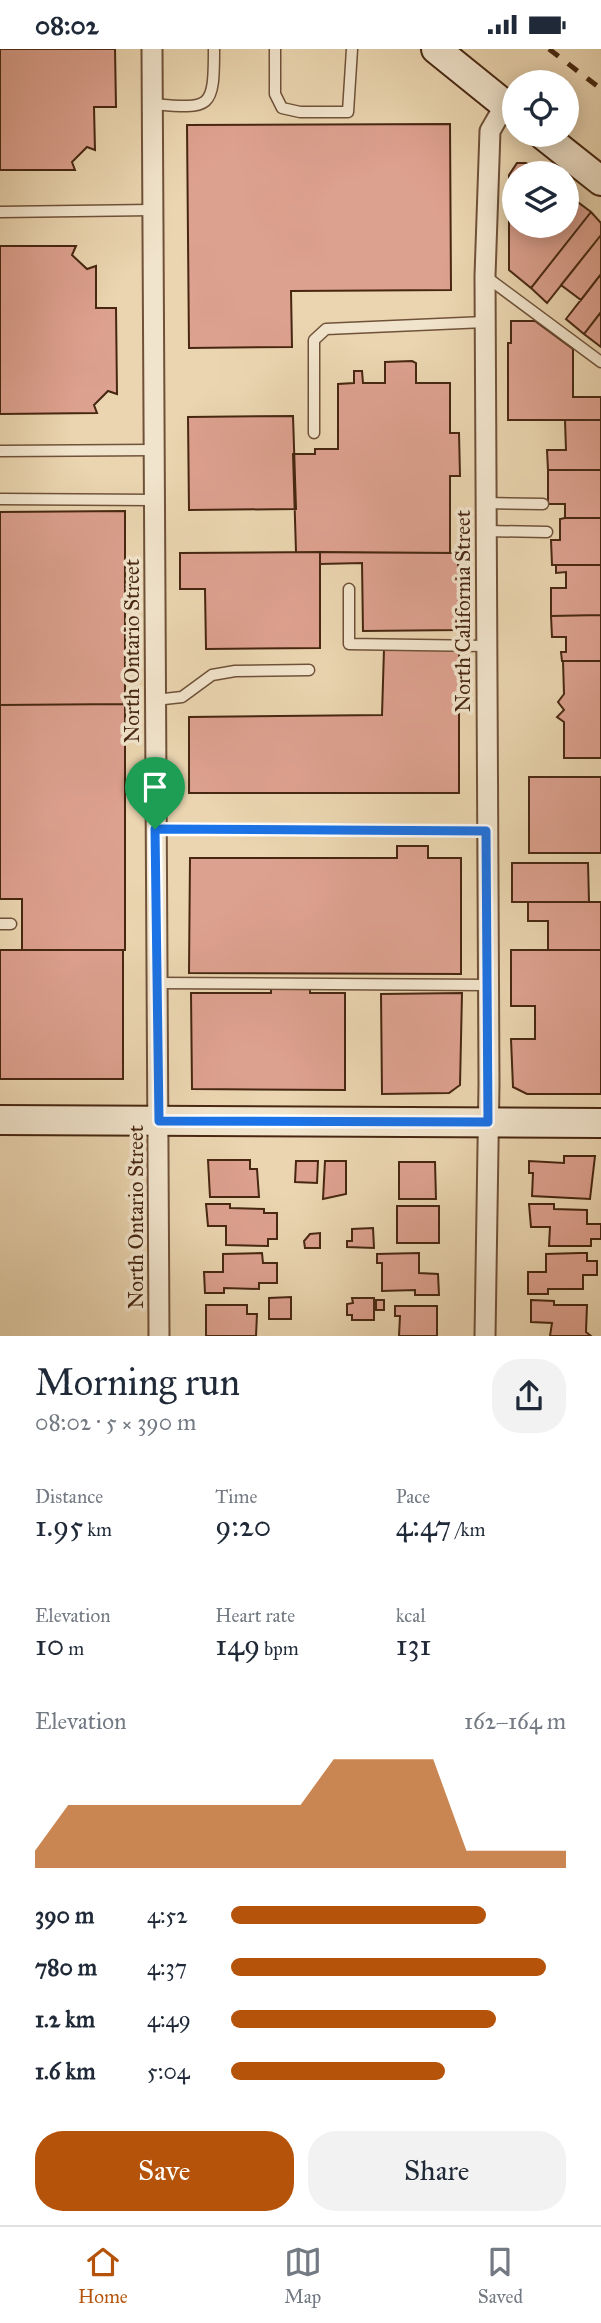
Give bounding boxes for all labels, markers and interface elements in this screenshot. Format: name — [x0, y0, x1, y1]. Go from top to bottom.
text: 08:02 — [35, 9, 98, 41]
map controls — [502, 70, 579, 238]
button: locate — [502, 70, 579, 147]
button: layers — [502, 161, 579, 238]
street label: North California Street — [450, 509, 476, 712]
street label: North Ontario Street — [119, 558, 145, 743]
pin — [125, 757, 185, 829]
icon: arrive — [136, 768, 174, 806]
street label: North Ontario Street — [123, 1124, 149, 1309]
text: Morning run — [35, 1359, 240, 1405]
button: share — [492, 1359, 566, 1433]
text: 08:02 · 5 × 390 m — [35, 1408, 196, 1436]
text: Distance — [35, 1485, 103, 1508]
text: Time — [215, 1485, 257, 1508]
text: Pace — [396, 1485, 430, 1508]
text: 1.95 — [35, 1508, 83, 1544]
text: 9:20 — [215, 1508, 271, 1544]
text: 4:47 — [396, 1508, 451, 1544]
text: km — [83, 1518, 112, 1541]
text: /km — [451, 1518, 485, 1541]
text: Elevation — [35, 1604, 110, 1627]
text: Heart rate — [215, 1604, 295, 1627]
text: kcal — [396, 1604, 426, 1627]
text: 10 — [35, 1627, 64, 1663]
text: 149 — [215, 1627, 260, 1663]
text: 131 — [396, 1627, 431, 1663]
text: m — [64, 1637, 84, 1660]
text: bpm — [260, 1637, 299, 1660]
text: Elevation — [35, 1707, 126, 1735]
text: 162–164 m — [464, 1707, 566, 1735]
text: 390 m — [35, 1901, 94, 1929]
text: 4:52 — [147, 1901, 188, 1929]
text: 780 m — [35, 1953, 97, 1981]
text: 4:37 — [147, 1953, 187, 1981]
text: 1.2 km — [35, 2005, 95, 2033]
text: 4:49 — [147, 2005, 191, 2033]
text: 1.6 km — [35, 2057, 96, 2085]
text: 5:04 — [147, 2057, 190, 2085]
button: Save — [35, 2131, 294, 2211]
button: Share — [308, 2131, 566, 2211]
tab: Home — [78, 2243, 128, 2308]
tab: Map — [284, 2243, 322, 2308]
tab: Saved — [478, 2243, 523, 2308]

